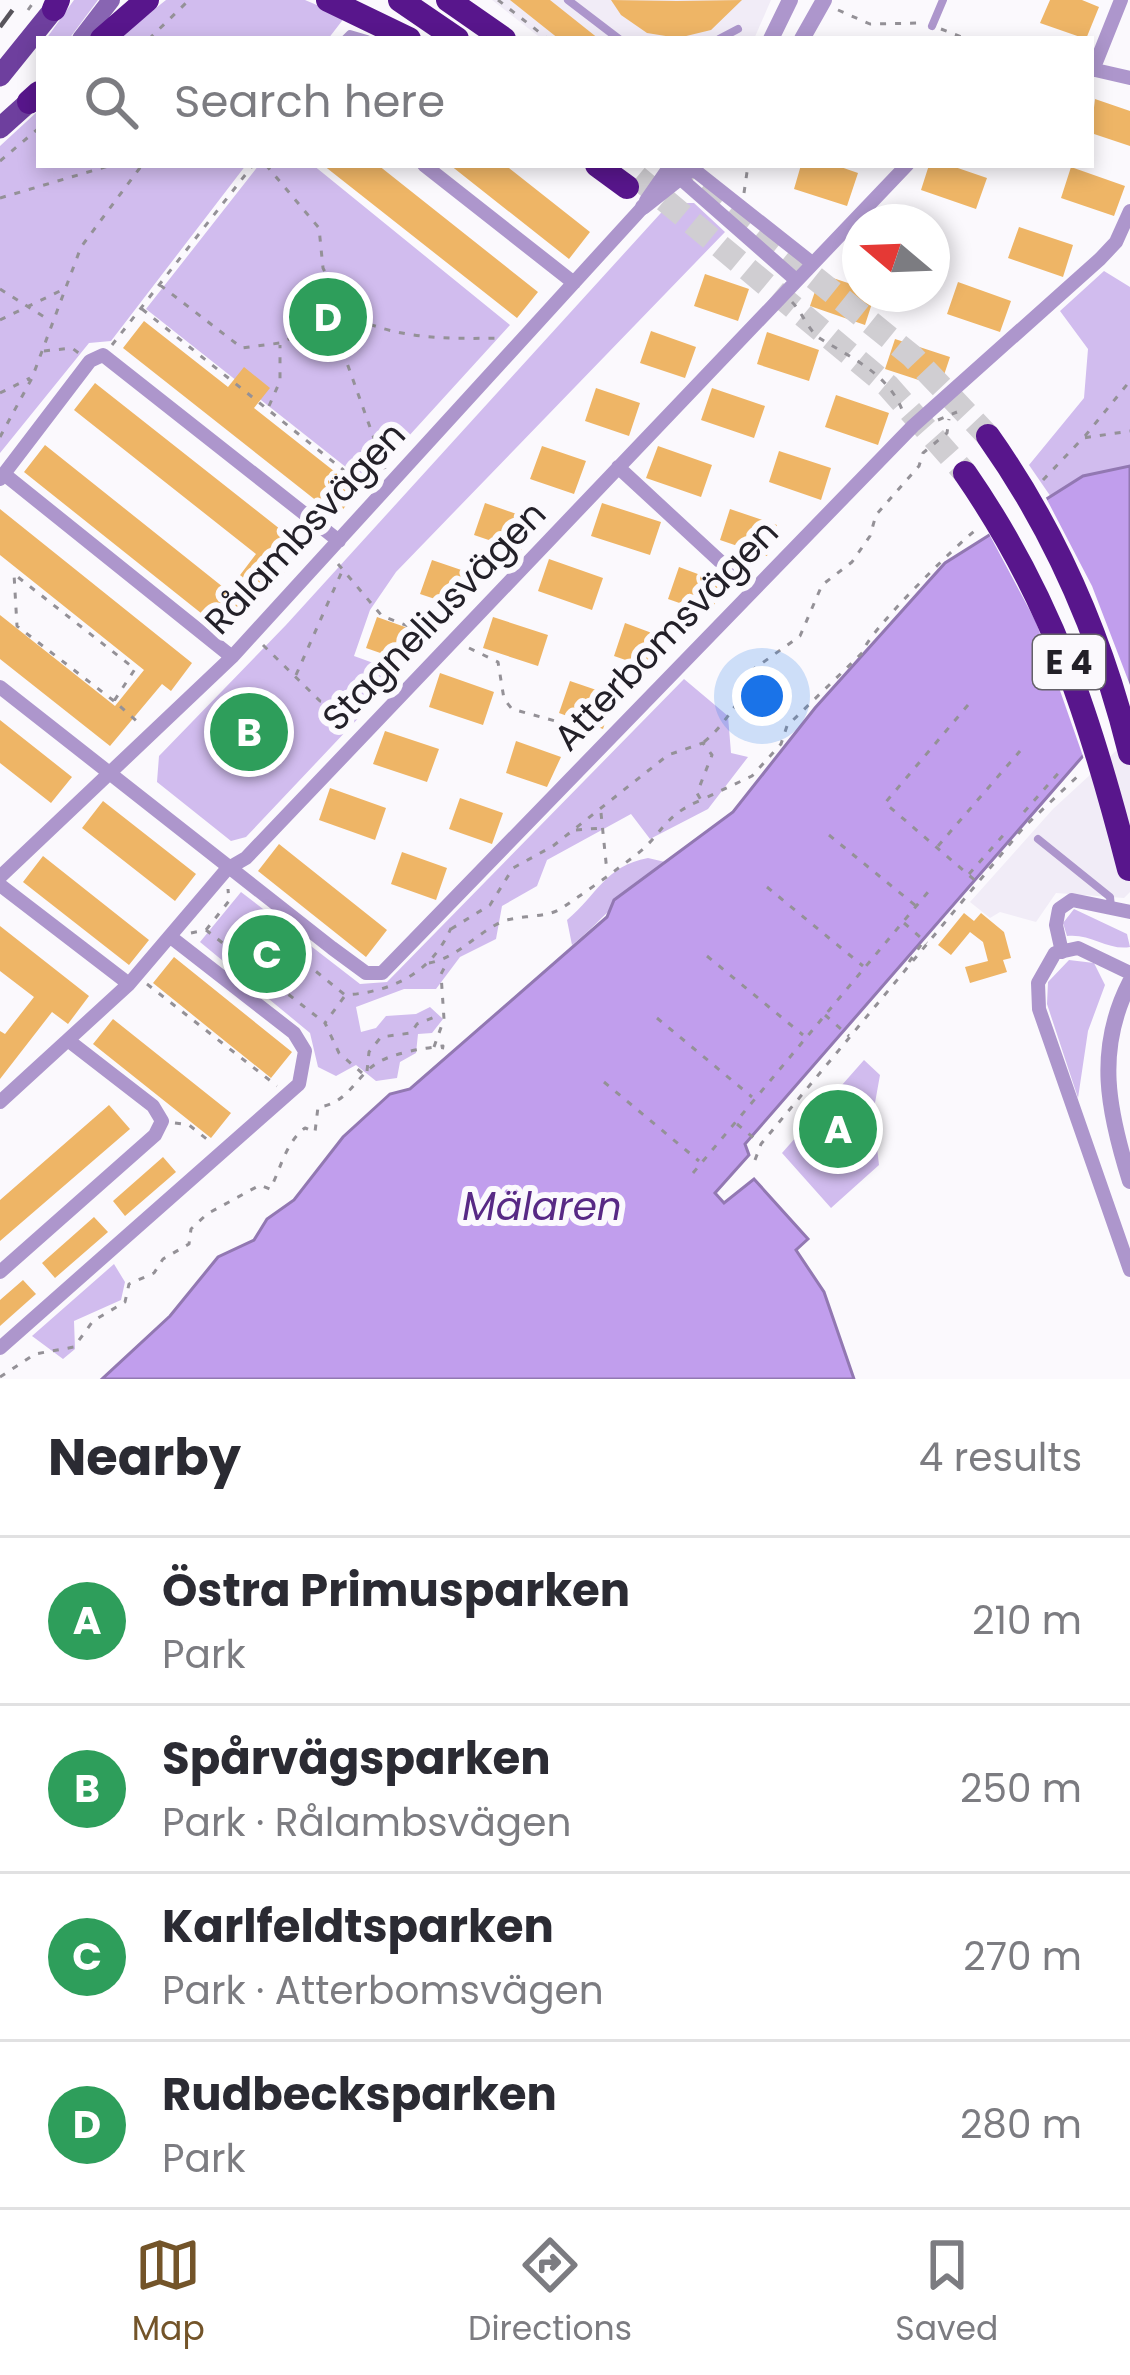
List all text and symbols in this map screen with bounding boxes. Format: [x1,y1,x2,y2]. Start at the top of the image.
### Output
search box [36,36,1094,168]
icon: search [78,69,144,135]
text: Search here [174,70,445,133]
north arrow [842,204,950,312]
pin: D [289,272,367,362]
street label: Rålambsvägen [193,410,417,646]
street label: Stagneliusvägen [311,490,557,742]
street label: Atterbomsvägen [542,508,790,762]
road number: E 4 [1033,635,1105,689]
your location [732,666,792,726]
pin: B [210,687,288,777]
pin: C [228,909,306,999]
pin: A [799,1084,877,1174]
water label: Mälaren [462,1179,622,1234]
text: Nearby [48,1421,241,1493]
text: 4 results [919,1430,1082,1485]
text: Östra Primusparken [162,1559,630,1622]
text: A [73,1593,101,1648]
text: 210 m [972,1593,1082,1648]
text: Park [162,1627,246,1682]
text: Spårvägsparken [162,1727,551,1790]
text: B [74,1761,100,1816]
text: 250 m [960,1761,1082,1816]
text: Park · Rålambsvägen [162,1795,571,1850]
text: Karlfeldtsparken [162,1895,554,1958]
text: C [72,1929,102,1984]
text: 270 m [963,1929,1082,1984]
text: Park · Atterbomsvägen [162,1963,604,2018]
text: Rudbecksparken [162,2063,557,2126]
text: D [73,2097,101,2152]
text: 280 m [960,2097,1082,2152]
text: Park [162,2131,246,2186]
tab: Map [132,2232,205,2354]
tab: Directions [468,2232,632,2354]
tab: Saved [895,2232,998,2354]

